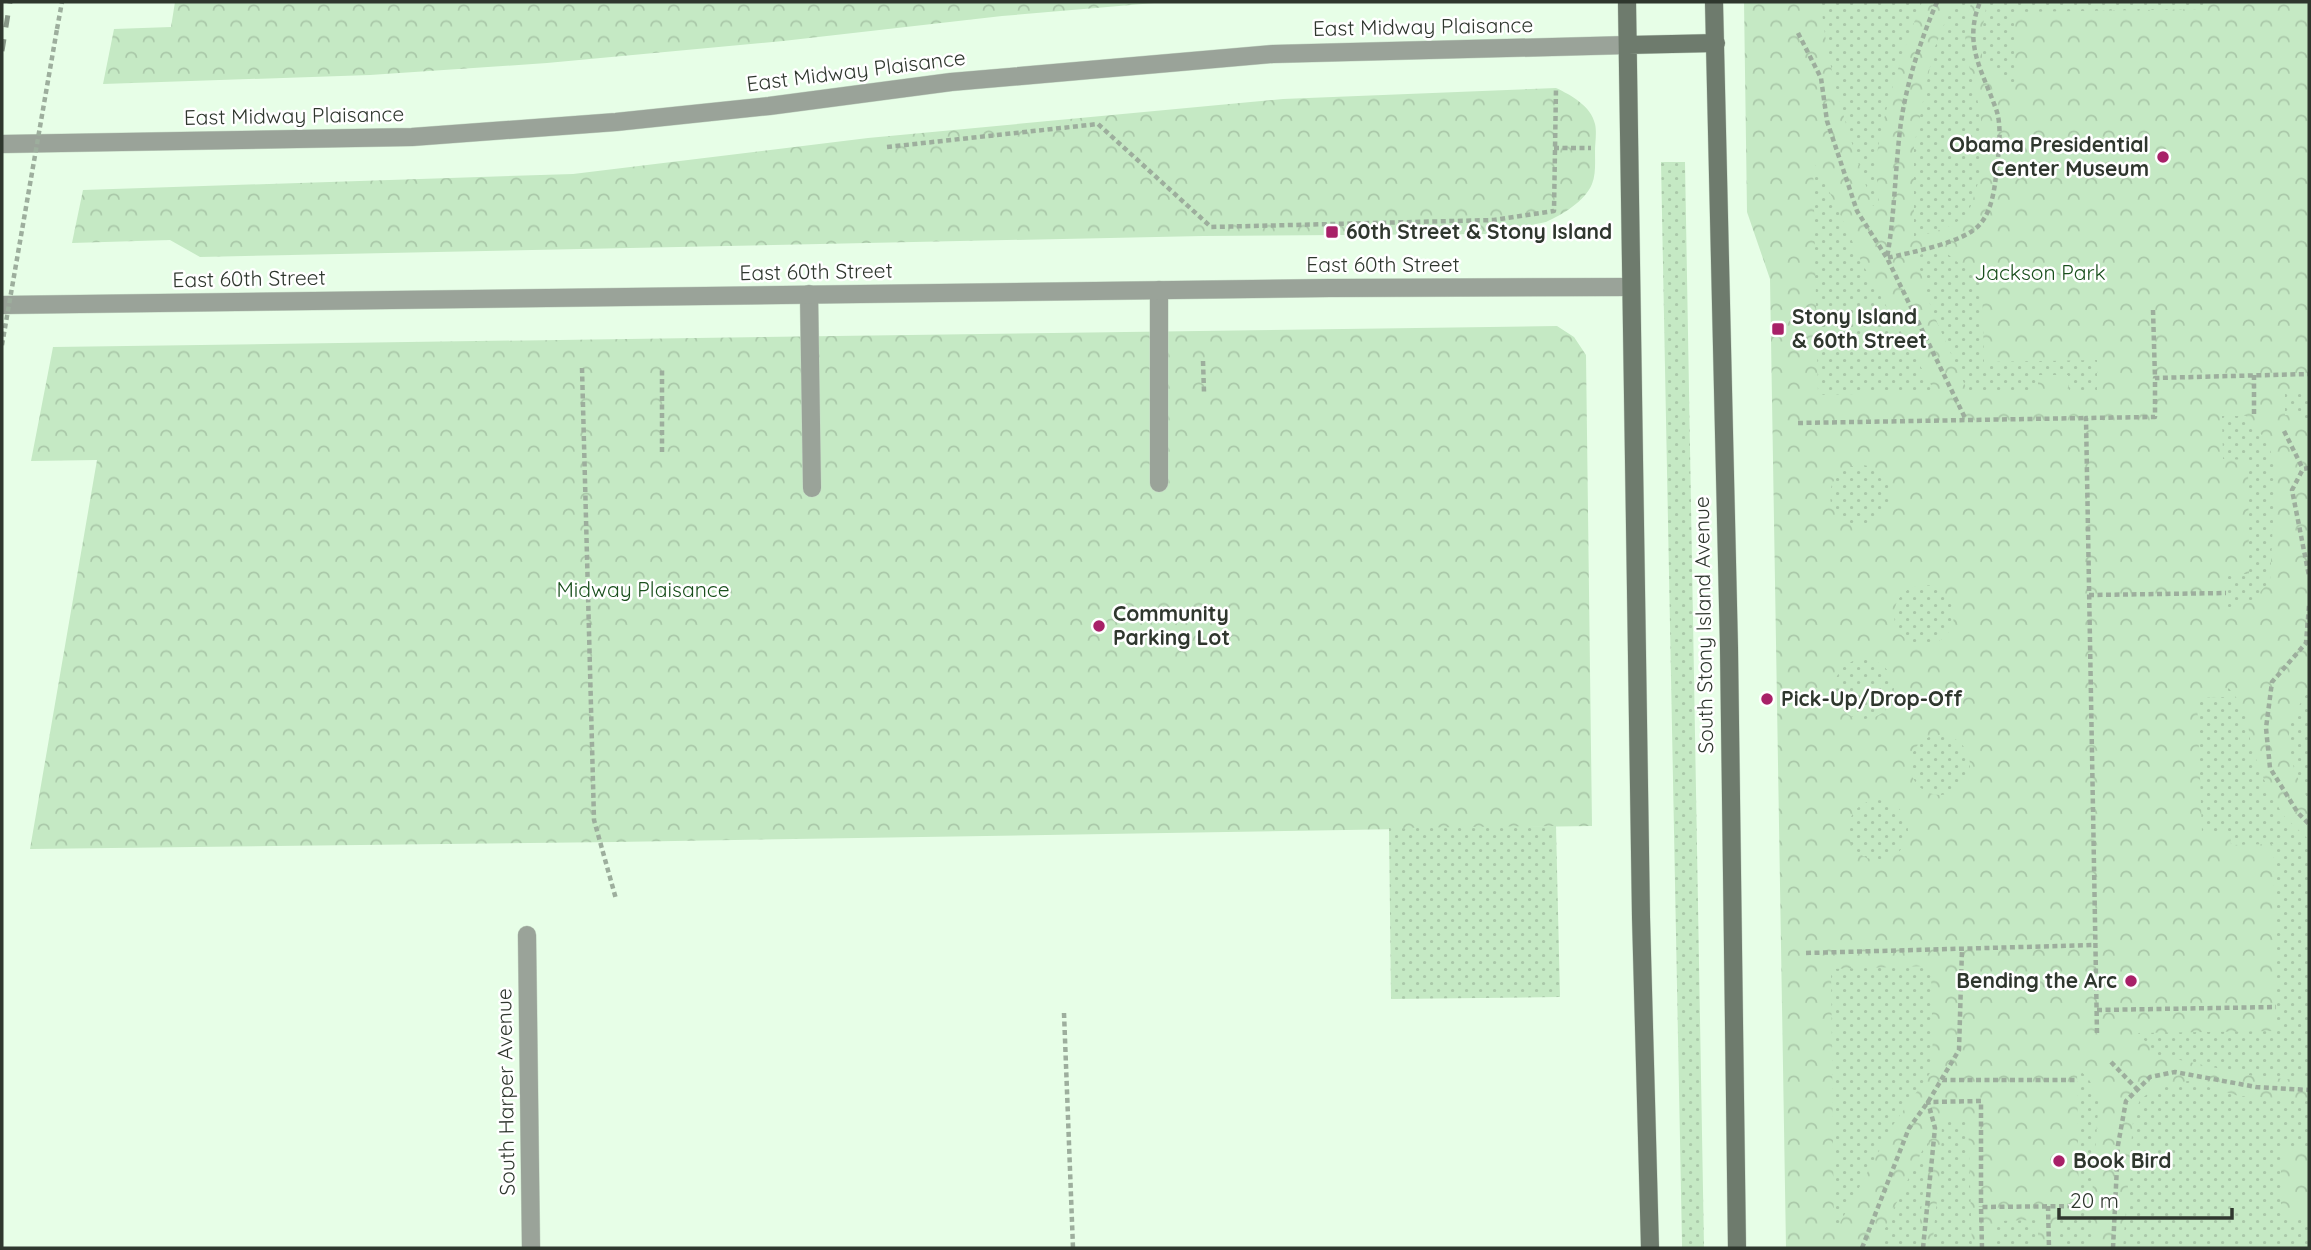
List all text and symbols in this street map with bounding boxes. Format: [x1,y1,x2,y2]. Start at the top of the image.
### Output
street label: East Midway Plaisance [1313,11,1533,41]
street label: East Midway Plaisance [745,44,967,96]
street label: East Midway Plaisance [184,100,404,130]
place label: Obama Presidential Center Museum [1949,131,2149,181]
marker: Obama Presidential Center Museum [2155,149,2171,165]
place label: 60th Street & Stony Island [1346,218,1612,244]
marker: 60th Street & Stony Island [1324,224,1340,240]
street label: East 60th Street [1306,251,1460,277]
street label: East 60th Street [739,257,893,285]
park label: Jackson Park [1974,259,2106,285]
street label: East 60th Street [172,264,326,292]
place label: Stony Island & 60th Street [1792,303,1927,353]
marker: Stony Island & 60th Street [1770,321,1786,337]
street label: South Stony Island Avenue [1688,496,1718,754]
park label: Midway Plaisance [556,576,730,602]
place label: Community Parking Lot [1113,600,1230,650]
marker: Community Parking Lot [1091,618,1107,634]
place label: Pick-Up/Drop-Off [1781,685,1963,711]
marker: Pick-Up/Drop-Off [1759,691,1775,707]
place label: Bending the Arc [1956,967,2117,993]
marker: Bending the Arc [2123,973,2139,989]
street label: South Harper Avenue [490,988,520,1196]
place label: Book Bird [2073,1147,2171,1173]
marker: Book Bird [2051,1153,2067,1169]
scale bar [2059,1176,2232,1220]
text: 20 m [2070,1187,2119,1213]

